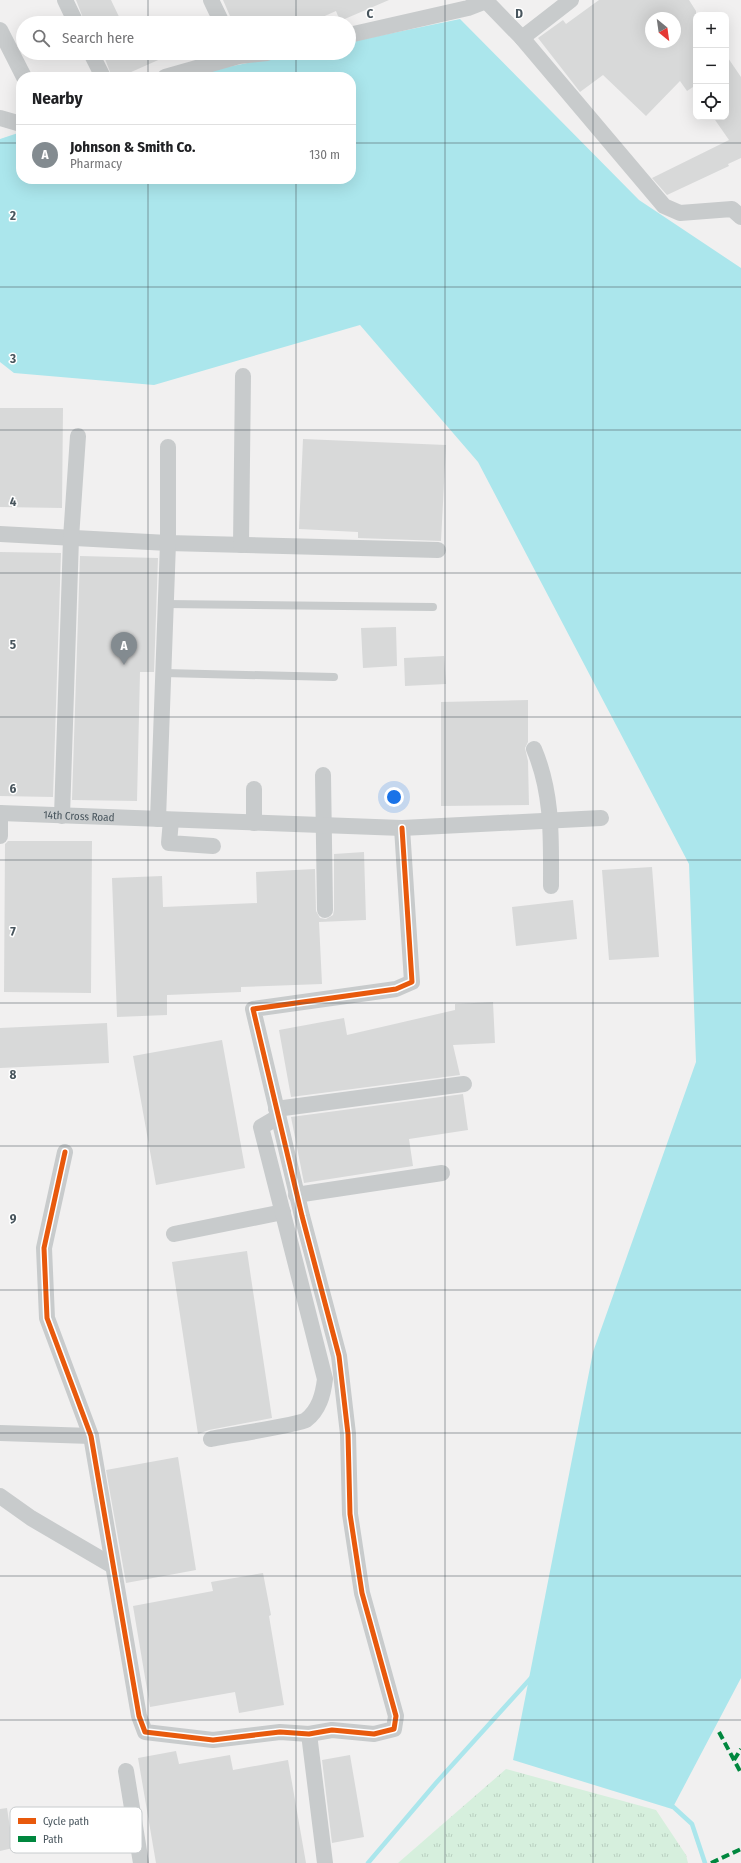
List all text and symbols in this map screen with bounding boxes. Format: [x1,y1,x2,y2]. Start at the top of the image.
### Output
text: C [367,6,374,21]
text: D [515,6,523,21]
north arrow [645,12,681,48]
map controls [693,12,729,120]
button: + [693,12,729,48]
search box [16,16,356,60]
icon: search [30,27,52,49]
text: Search here [62,29,134,47]
button: − [693,48,729,84]
button: locate [693,84,729,120]
text: Nearby [32,88,83,109]
text: Johnson & Smith Co. [70,138,195,156]
text: A [41,147,49,162]
text: 130 m [309,147,340,162]
text: Pharmacy [70,156,122,171]
text: 2 [9,208,16,223]
text: 3 [9,351,16,366]
text: 4 [10,494,17,509]
pin: A [111,632,137,665]
text: 5 [10,637,16,652]
text: 6 [10,781,17,796]
your location [384,787,404,807]
street label: 14th Cross Road [43,808,115,824]
text: 7 [10,924,16,939]
text: 8 [10,1067,17,1082]
text: 9 [10,1211,17,1226]
legend [10,1807,142,1853]
text: Cycle path [43,1815,89,1828]
text: Path [43,1833,63,1846]

